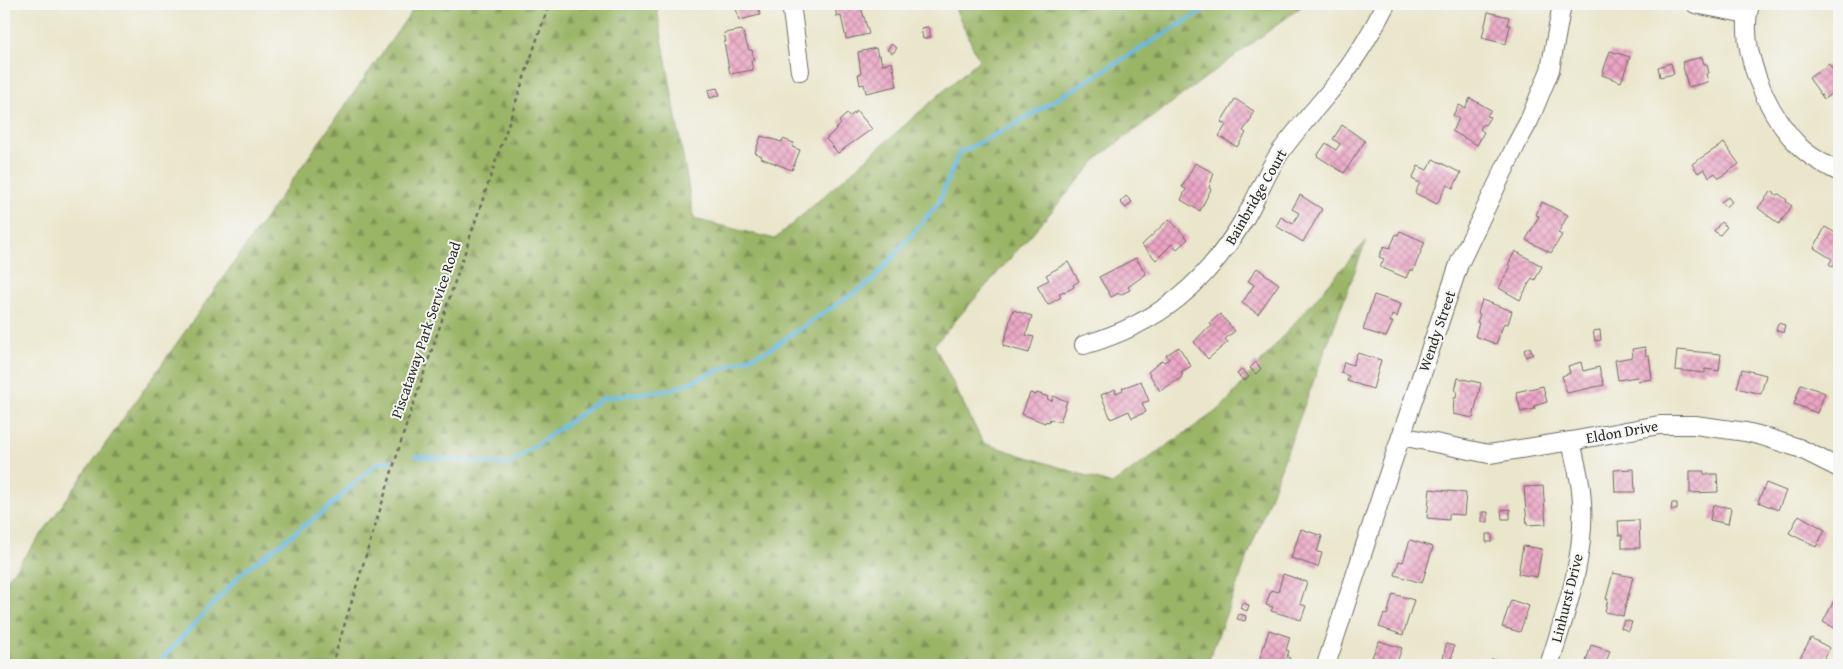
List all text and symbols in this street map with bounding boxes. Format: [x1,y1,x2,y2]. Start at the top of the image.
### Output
street label: Bainbridge Court [1220,144,1292,249]
street label: Piscataway Park Service Road [385,239,466,421]
street label: Wendy Street [1413,287,1460,374]
street label: Eldon Drive [1584,415,1660,448]
street label: Linhurst Drive [1545,551,1588,645]

